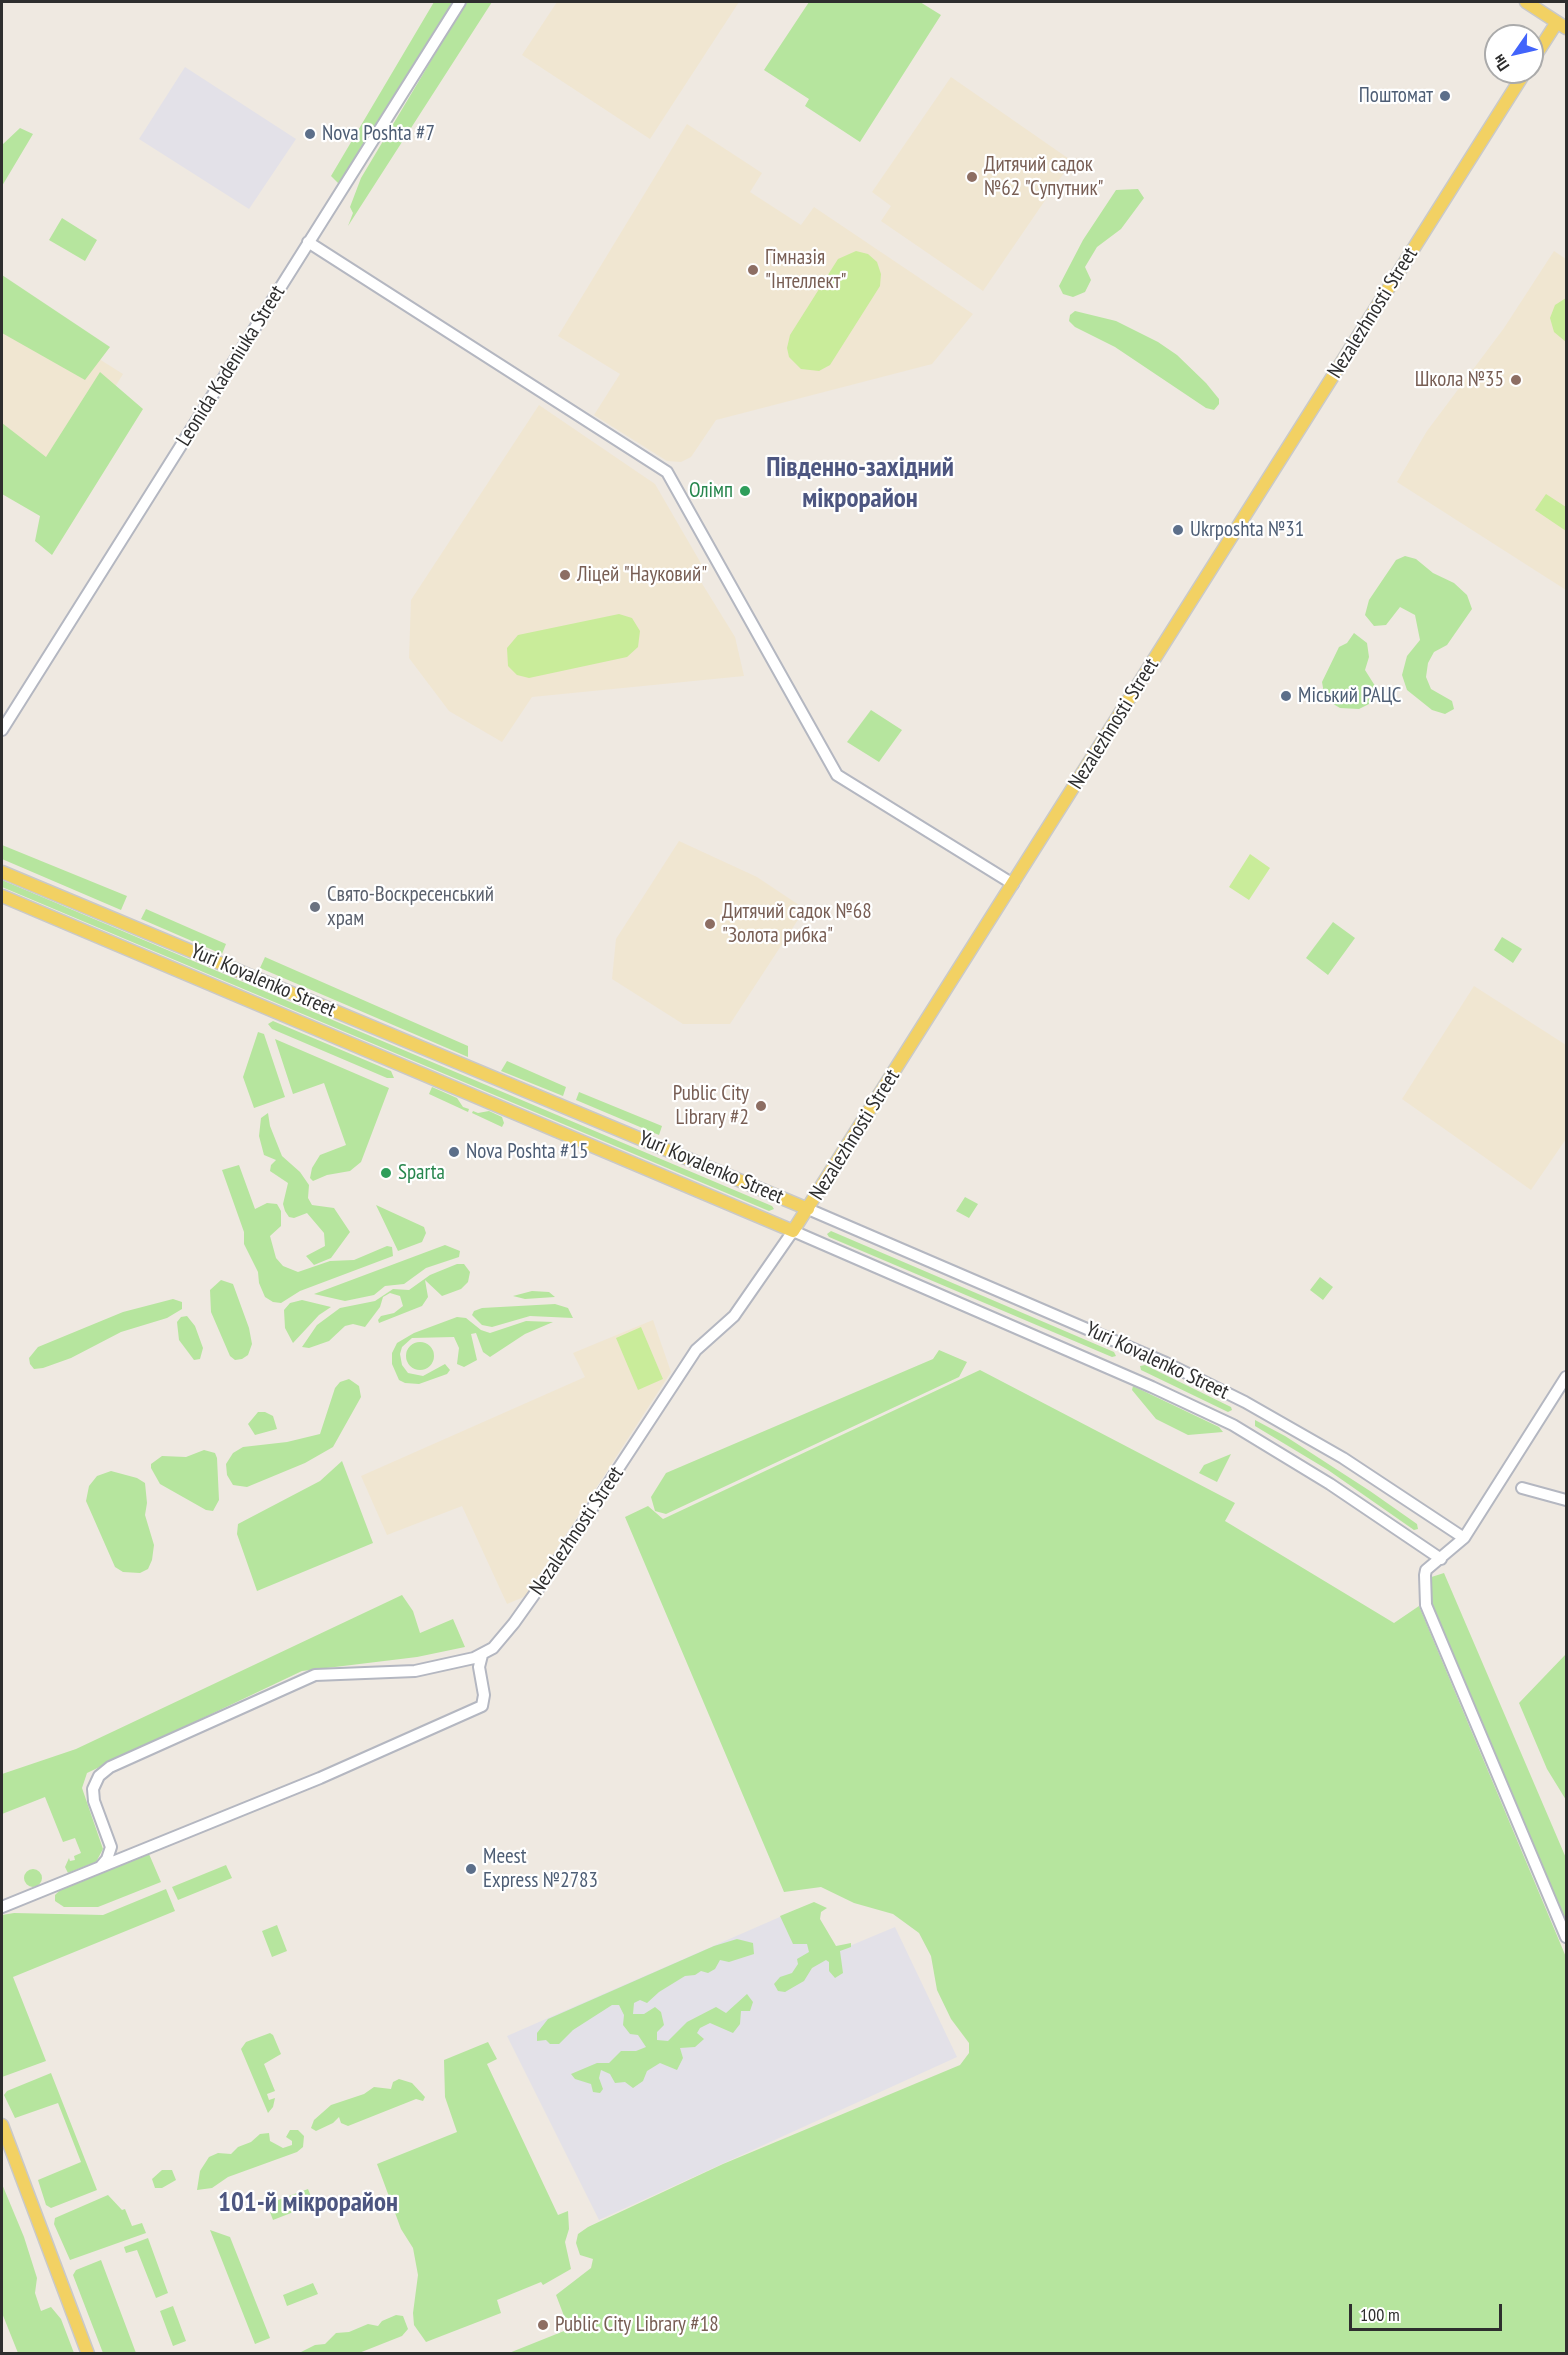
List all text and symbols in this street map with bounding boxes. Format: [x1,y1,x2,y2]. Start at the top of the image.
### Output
north arrow [1484,24,1544,84]
text: Пн [1488,51,1513,75]
place label: Поштомат [1359,83,1433,109]
marker: Поштомат [1438,89,1452,103]
place label: Nova Poshta #7 [322,121,435,147]
marker: Nova Poshta #7 [303,127,317,141]
place label: Дитячий садок №62 "Супутник" [984,152,1104,202]
marker: Дитячий садок №62 "Супутник" [965,170,979,184]
street label: Nezalezhnosti Street [1323,243,1423,383]
place label: Гімназія "Інтеллект" [765,245,846,295]
marker: Гімназія "Інтеллект" [746,263,760,277]
street label: Leonida Kadeniuka Street [171,281,291,451]
place label: Школа №35 [1415,367,1504,393]
marker: Школа №35 [1509,373,1523,387]
district label: Південно-західний мікрорайон [766,452,954,515]
place label: Олімп [689,478,733,504]
marker: Олімп [738,484,752,498]
place label: Ukrposhta №31 [1190,517,1304,543]
marker: Ukrposhta №31 [1171,523,1185,537]
place label: Ліцей "Науковий" [577,562,707,588]
marker: Ліцей "Науковий" [558,568,572,582]
street label: Nezalezhnosti Street [1064,654,1164,794]
place label: Міський РАЦС [1298,683,1401,709]
marker: Міський РАЦС [1279,689,1293,703]
place label: Свято-Воскресенський храм [327,882,494,932]
place label: Дитячий садок №68 "Золота рибка" [722,899,872,949]
marker: Свято-Воскресенський храм [308,900,322,914]
marker: Дитячий садок №68 "Золота рибка" [703,917,717,931]
street label: Yuri Kovalenko Street [187,939,339,1023]
street label: Nezalezhnosti Street [805,1065,905,1205]
place label: Public City Library #2 [673,1081,749,1131]
marker: Public City Library #2 [754,1099,768,1113]
street label: Yuri Kovalenko Street [635,1126,787,1210]
place label: Nova Poshta #15 [466,1139,588,1165]
marker: Nova Poshta #15 [447,1145,461,1159]
place label: Sparta [398,1160,445,1186]
marker: Sparta [379,1166,393,1180]
street label: Yuri Kovalenko Street [1081,1317,1233,1405]
street label: Nezalezhnosti Street [525,1462,629,1600]
place label: Meest Express №2783 [483,1844,598,1894]
marker: Meest Express №2783 [464,1862,478,1876]
district label: 101-й мікрорайон [218,2187,398,2219]
scale bar [1352,2292,1505,2330]
text: 100 m [1360,2303,1400,2326]
place label: Public City Library #18 [555,2312,719,2338]
marker: Public City Library #18 [536,2318,550,2332]

